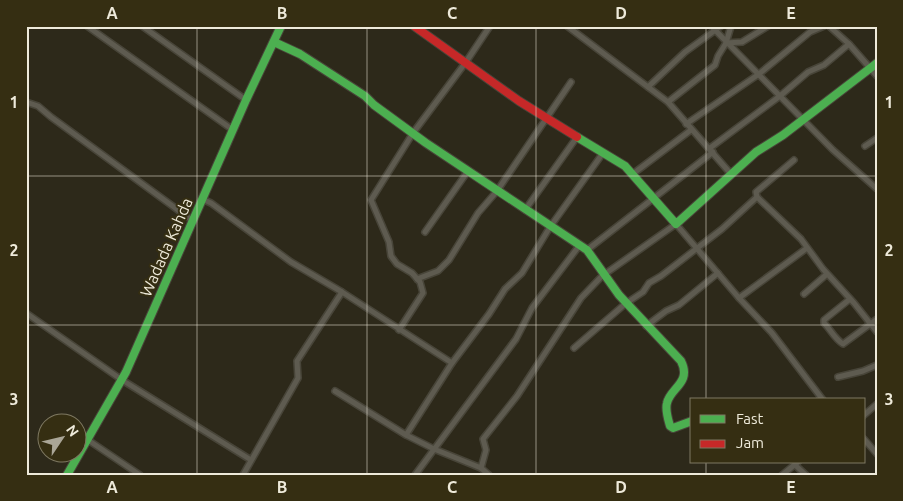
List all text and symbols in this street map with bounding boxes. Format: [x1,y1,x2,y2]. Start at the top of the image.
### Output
text: A [106,4,118,22]
text: B [277,4,287,22]
text: C [447,4,457,22]
text: D [615,4,627,22]
text: E [786,4,796,22]
text: 1 [9,93,19,111]
text: 1 [884,93,894,111]
street label: Wadada Kahda [136,195,196,299]
text: 2 [9,241,19,259]
text: 2 [884,241,894,259]
text: 3 [9,390,19,408]
text: 3 [884,390,894,408]
legend [690,398,866,464]
text: Fast [736,410,764,427]
north arrow [38,414,88,464]
text: N [63,422,82,439]
text: Jam [736,434,764,451]
text: A [106,478,118,496]
text: B [277,478,287,496]
text: C [447,478,457,496]
text: D [615,478,627,496]
text: E [786,478,796,496]

